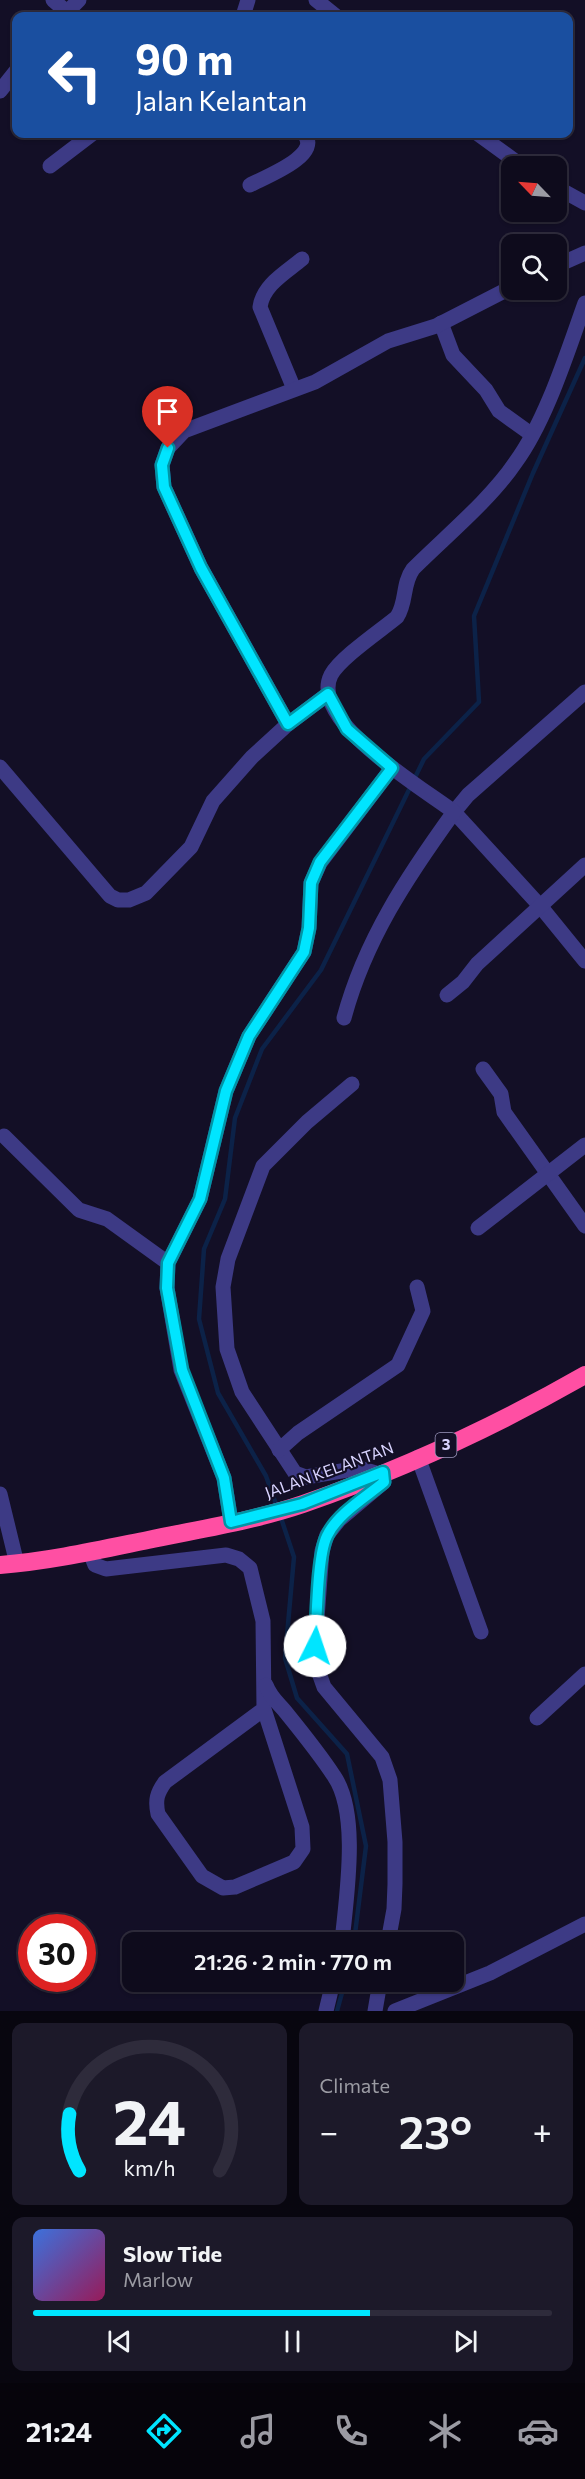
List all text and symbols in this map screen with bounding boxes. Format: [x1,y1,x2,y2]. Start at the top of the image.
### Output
text: 90 m [135,32,234,84]
icon: left [36,36,114,114]
text: Jalan Kelantan [135,84,307,117]
north arrow [501,156,567,222]
map controls [501,156,567,300]
button: search [501,234,567,300]
pin [142,386,193,448]
icon: arrive [151,395,184,428]
road number: 3 [436,1433,456,1457]
street label: JALAN KELANTAN [262,1437,396,1502]
position arrow [283,1614,347,1678]
speed limit sign: 30 [18,1914,96,1992]
text: 21:26 · 2 min · 770 m [194,1948,392,1975]
text: Climate [320,2073,390,2097]
text: 24 [113,2082,186,2158]
text: 23° [399,2103,472,2158]
text: − [320,2110,338,2151]
text: + [533,2110,552,2151]
text: km/h [123,2154,175,2180]
text: Slow Tide [123,2240,222,2267]
text: Marlow [123,2267,193,2291]
icon: previous [103,2325,136,2358]
icon: pause [276,2325,309,2358]
icon: next [449,2325,482,2358]
icon: directions [143,2410,185,2452]
icon: music [237,2410,279,2452]
icon: phone [330,2410,372,2452]
icon: climate [424,2410,466,2452]
icon: car [517,2410,559,2452]
text: 21:24 [26,2415,92,2448]

